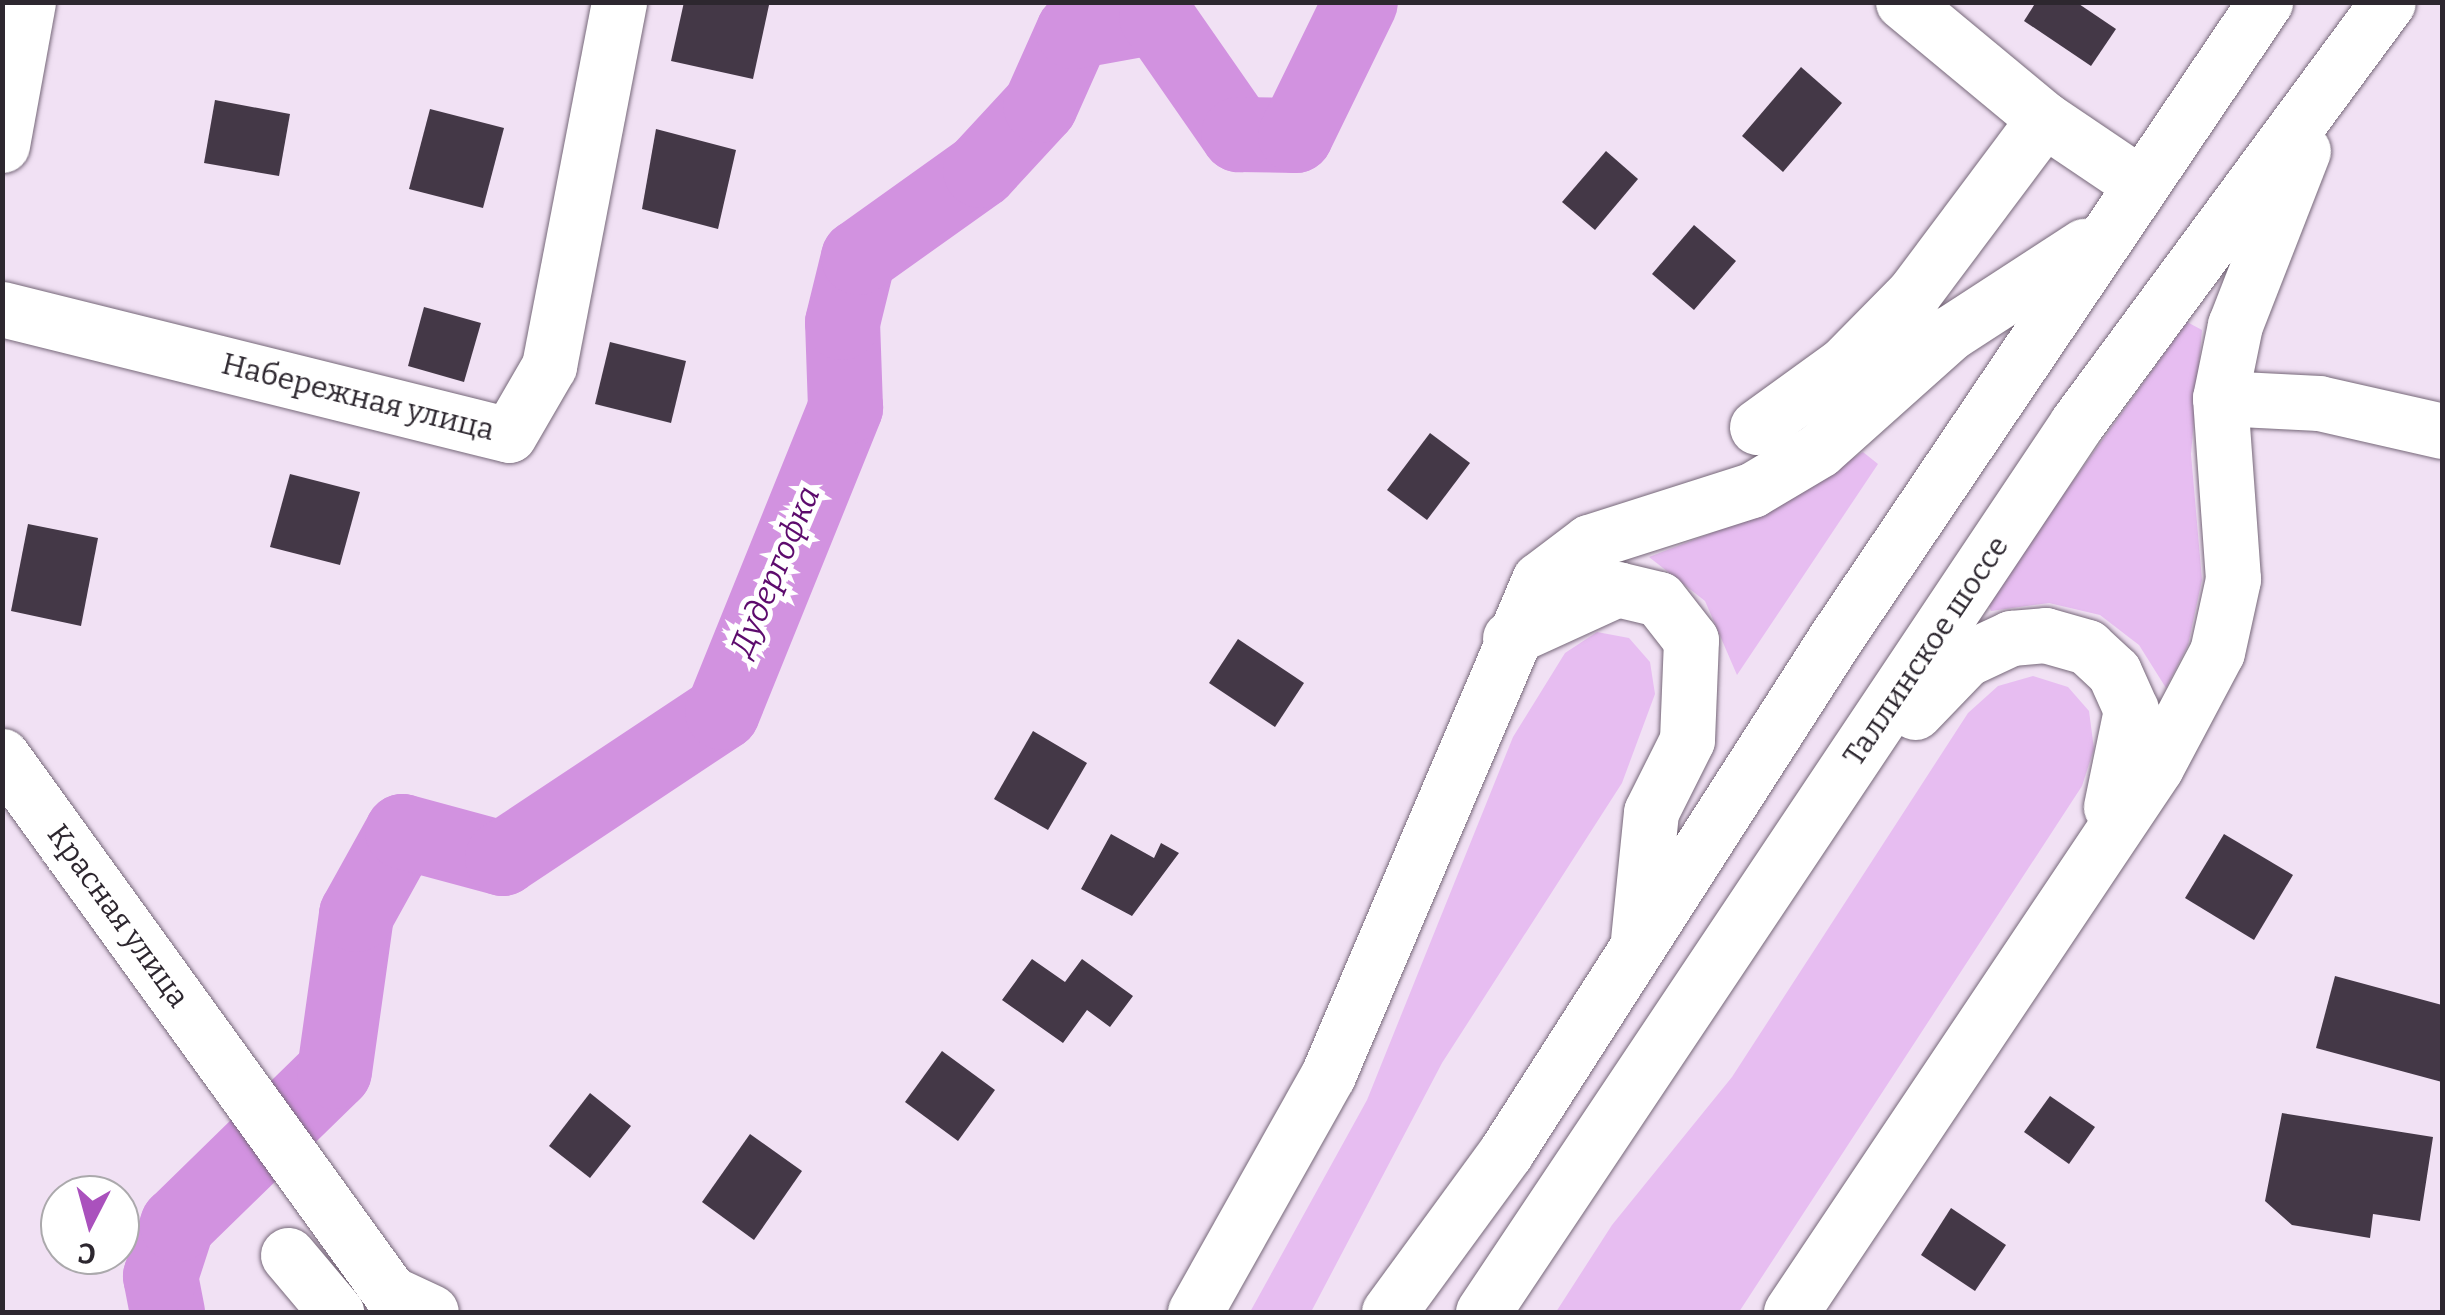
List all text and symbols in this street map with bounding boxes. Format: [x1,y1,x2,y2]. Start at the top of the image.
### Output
street label: Набережная улица [218,346,498,448]
water label: Дудергофка [722,480,828,662]
street label: Таллинское шоссе [1836,529,2016,773]
street label: Красная улица [40,817,196,1015]
north arrow [40,1175,140,1275]
text: С [77,1236,98,1271]

